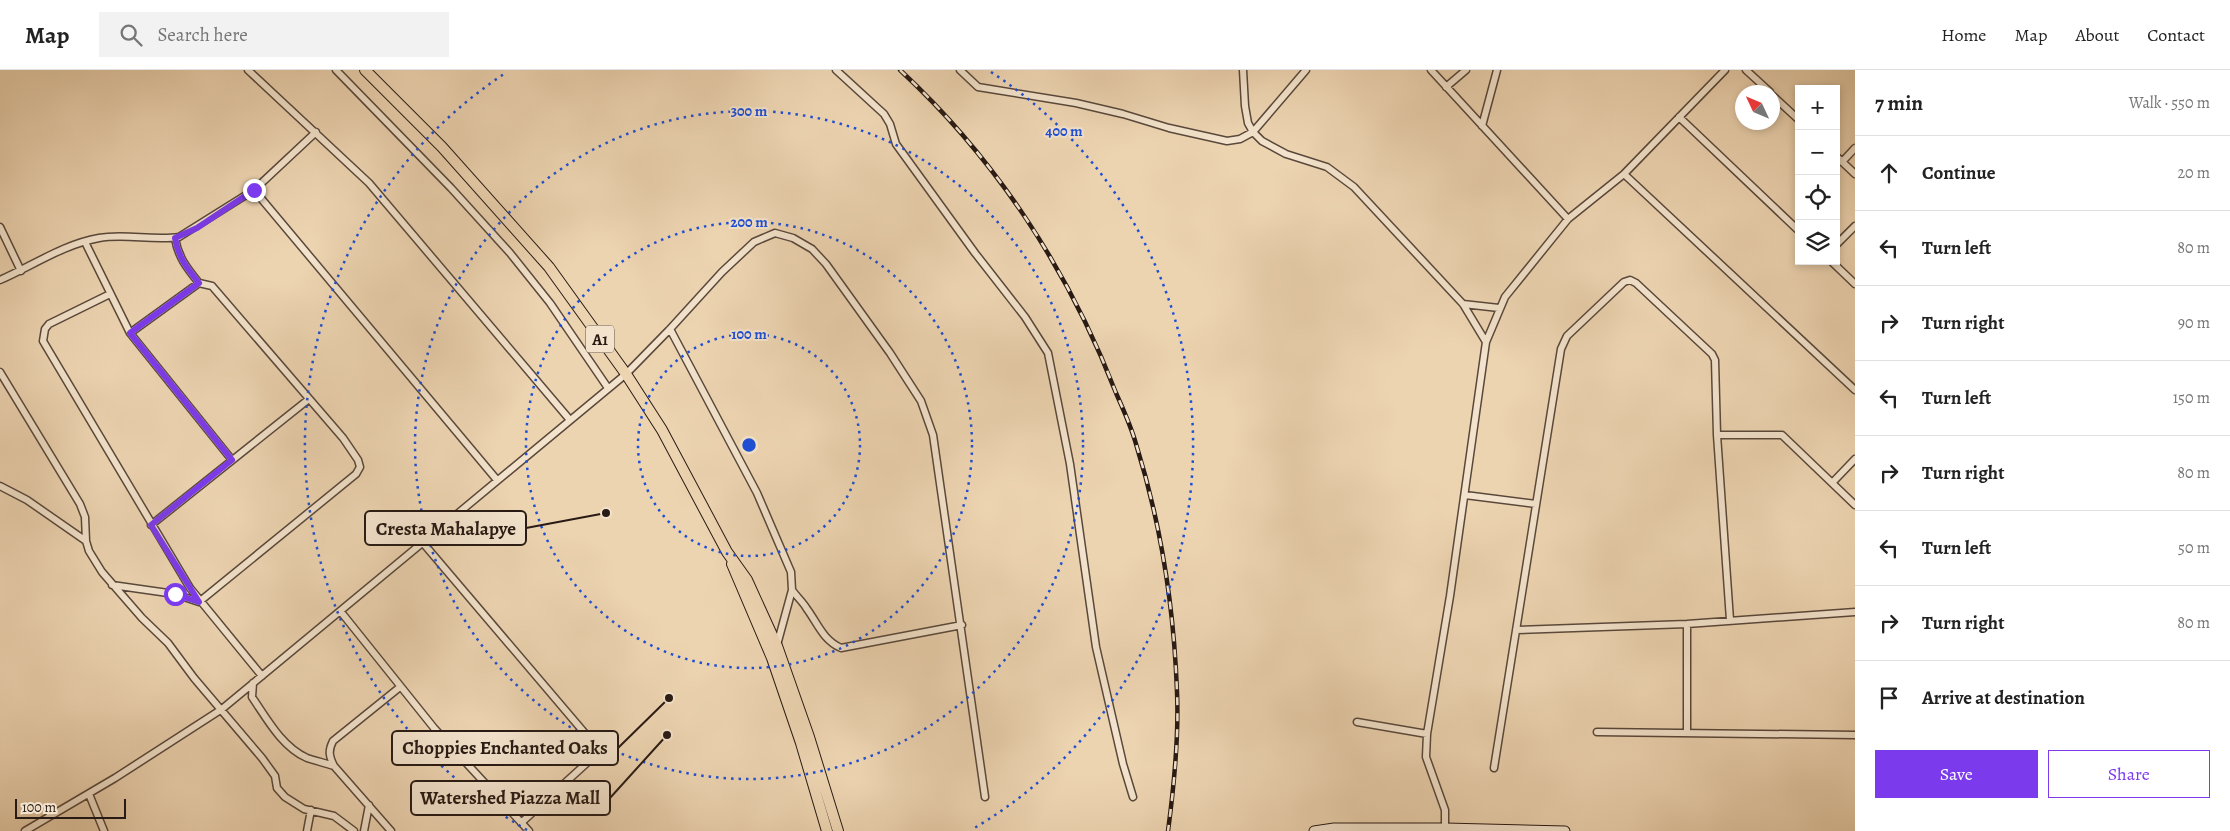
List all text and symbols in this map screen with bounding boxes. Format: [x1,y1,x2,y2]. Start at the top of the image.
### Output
search box [99,12,449,57]
text: Map [25,19,69,51]
icon: search [117,21,145,49]
text: Search here [157,22,248,48]
text: Home [1941,23,1986,47]
text: Map [2014,23,2047,47]
text: About [2075,23,2119,47]
text: Contact [2147,23,2205,47]
north arrow [1735,85,1780,130]
map controls [1795,85,1840,265]
button: + [1795,85,1840,130]
text: 7 min [1875,89,1923,117]
text: Walk · 550 m [2129,92,2210,114]
text: 300 m [731,101,768,121]
text: 400 m [1045,121,1083,141]
button: − [1795,130,1840,175]
icon: ahead [1875,159,1903,187]
text: Continue [1922,160,1996,186]
text: 20 m [2177,162,2210,184]
button: locate [1795,175,1840,220]
route end [243,179,266,202]
text: 200 m [730,212,768,232]
button: layers [1795,220,1840,265]
icon: left [1875,234,1903,262]
text: Turn left [1922,235,1991,261]
text: 80 m [2177,237,2210,259]
icon: right [1875,309,1903,337]
text: Turn right [1922,310,2004,336]
text: 90 m [2178,312,2210,334]
text: 100 m [731,324,767,344]
road number: A1 [586,325,614,352]
icon: left [1875,384,1903,412]
text: Turn left [1922,385,1991,411]
text: 150 m [2173,387,2210,409]
centre of rings [740,436,758,454]
icon: right [1875,459,1903,487]
text: Turn right [1922,460,2004,486]
text: 80 m [2177,462,2210,484]
callout: Cresta Mahalapye [365,511,526,545]
text: Cresta Mahalapye [376,516,516,542]
icon: left [1875,534,1903,562]
text: Turn left [1922,535,1991,561]
text: 50 m [2178,537,2210,559]
route start [164,583,187,606]
icon: right [1875,609,1903,637]
text: Turn right [1922,610,2004,636]
text: 80 m [2177,612,2210,634]
icon: arrive [1875,684,1903,712]
text: Arrive at destination [1922,685,2085,711]
callout: Choppies Enchanted Oaks [392,731,618,765]
text: Choppies Enchanted Oaks [402,735,608,761]
button: Save [1875,750,2038,798]
button: Share [2048,750,2210,798]
callout: Watershed Piazza Mall [411,781,610,815]
text: Watershed Piazza Mall [419,785,600,811]
scale bar [15,796,126,819]
text: 100 m [22,798,56,817]

